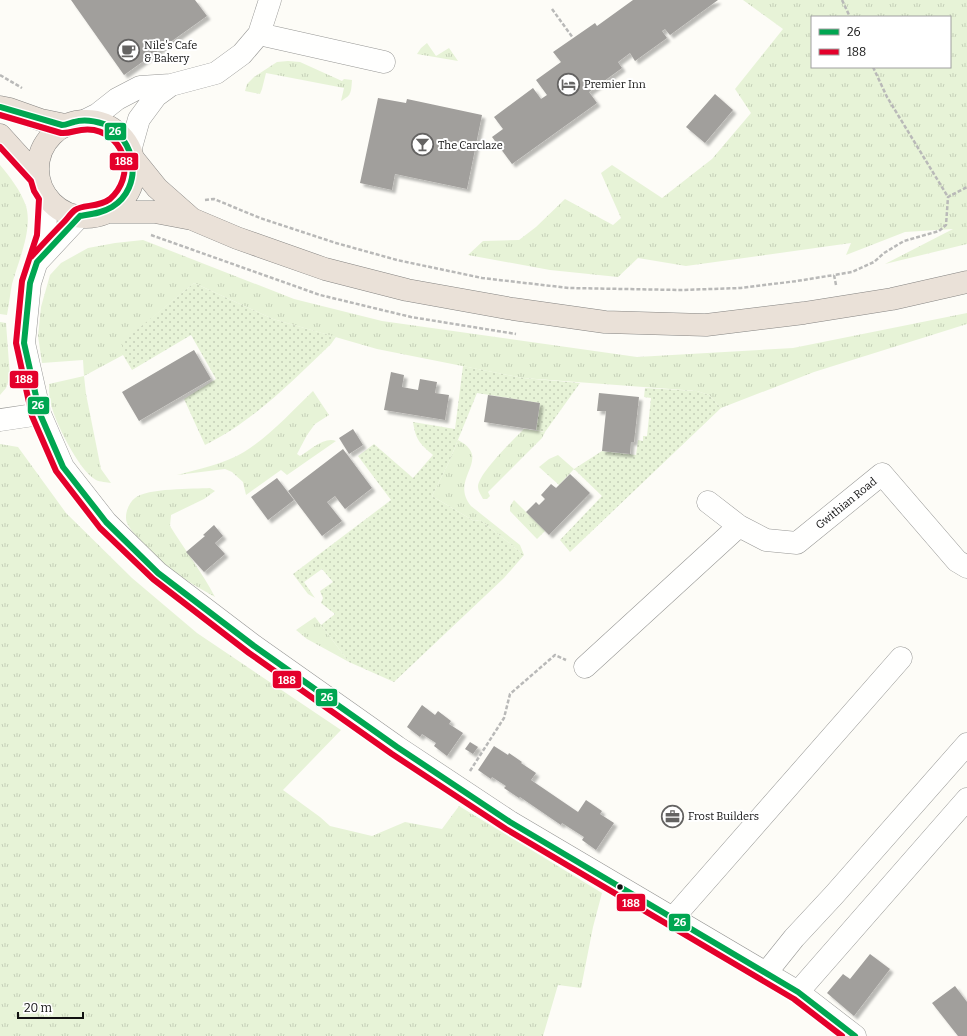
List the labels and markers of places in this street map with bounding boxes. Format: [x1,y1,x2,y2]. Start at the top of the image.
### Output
cafe icon: Nile's Cafe & Bakery [116,38,142,64]
place label: Nile's Cafe & Bakery [144,39,197,65]
hotel icon: Premier Inn [556,71,582,97]
place label: Premier Inn [584,78,646,91]
bar icon: The Carclaze [409,132,435,158]
place label: The Carclaze [438,139,503,152]
office icon: Frost Builders [659,803,685,829]
place label: Frost Builders [688,810,759,823]
unlabelled marker [615,882,625,892]

